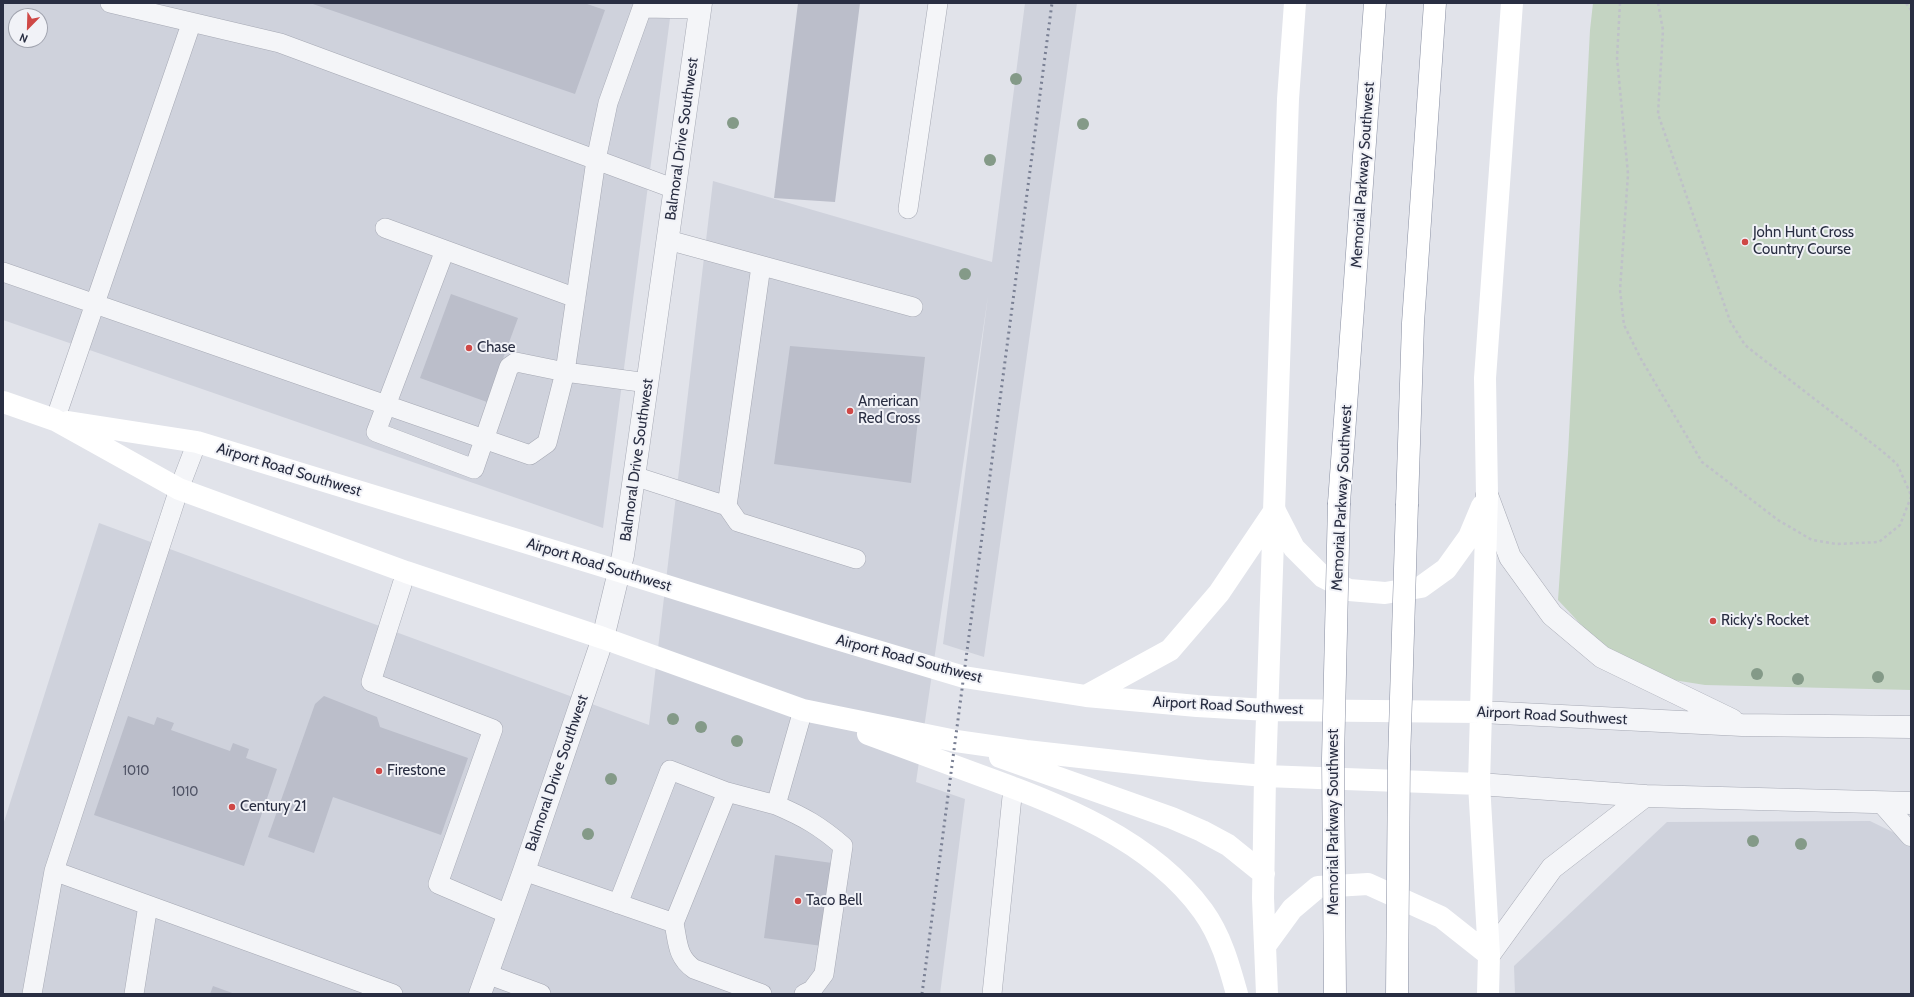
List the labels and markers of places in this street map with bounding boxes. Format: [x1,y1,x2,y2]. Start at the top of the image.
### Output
place label: John Hunt Cross Country Course [1753,224,1854,259]
marker: John Hunt Cross Country Course [1740,237,1750,247]
place label: Chase [477,339,515,357]
marker: Chase [464,343,474,353]
place label: American Red Cross [858,393,920,428]
marker: American Red Cross [845,406,855,416]
place label: Ricky's Rocket [1721,612,1809,630]
marker: Ricky's Rocket [1708,616,1718,626]
place label: Firestone [387,762,446,780]
marker: Firestone [374,766,384,776]
place label: Century 21 [240,798,306,816]
marker: Century 21 [227,802,237,812]
place label: Taco Bell [806,892,862,910]
marker: Taco Bell [793,896,803,906]

